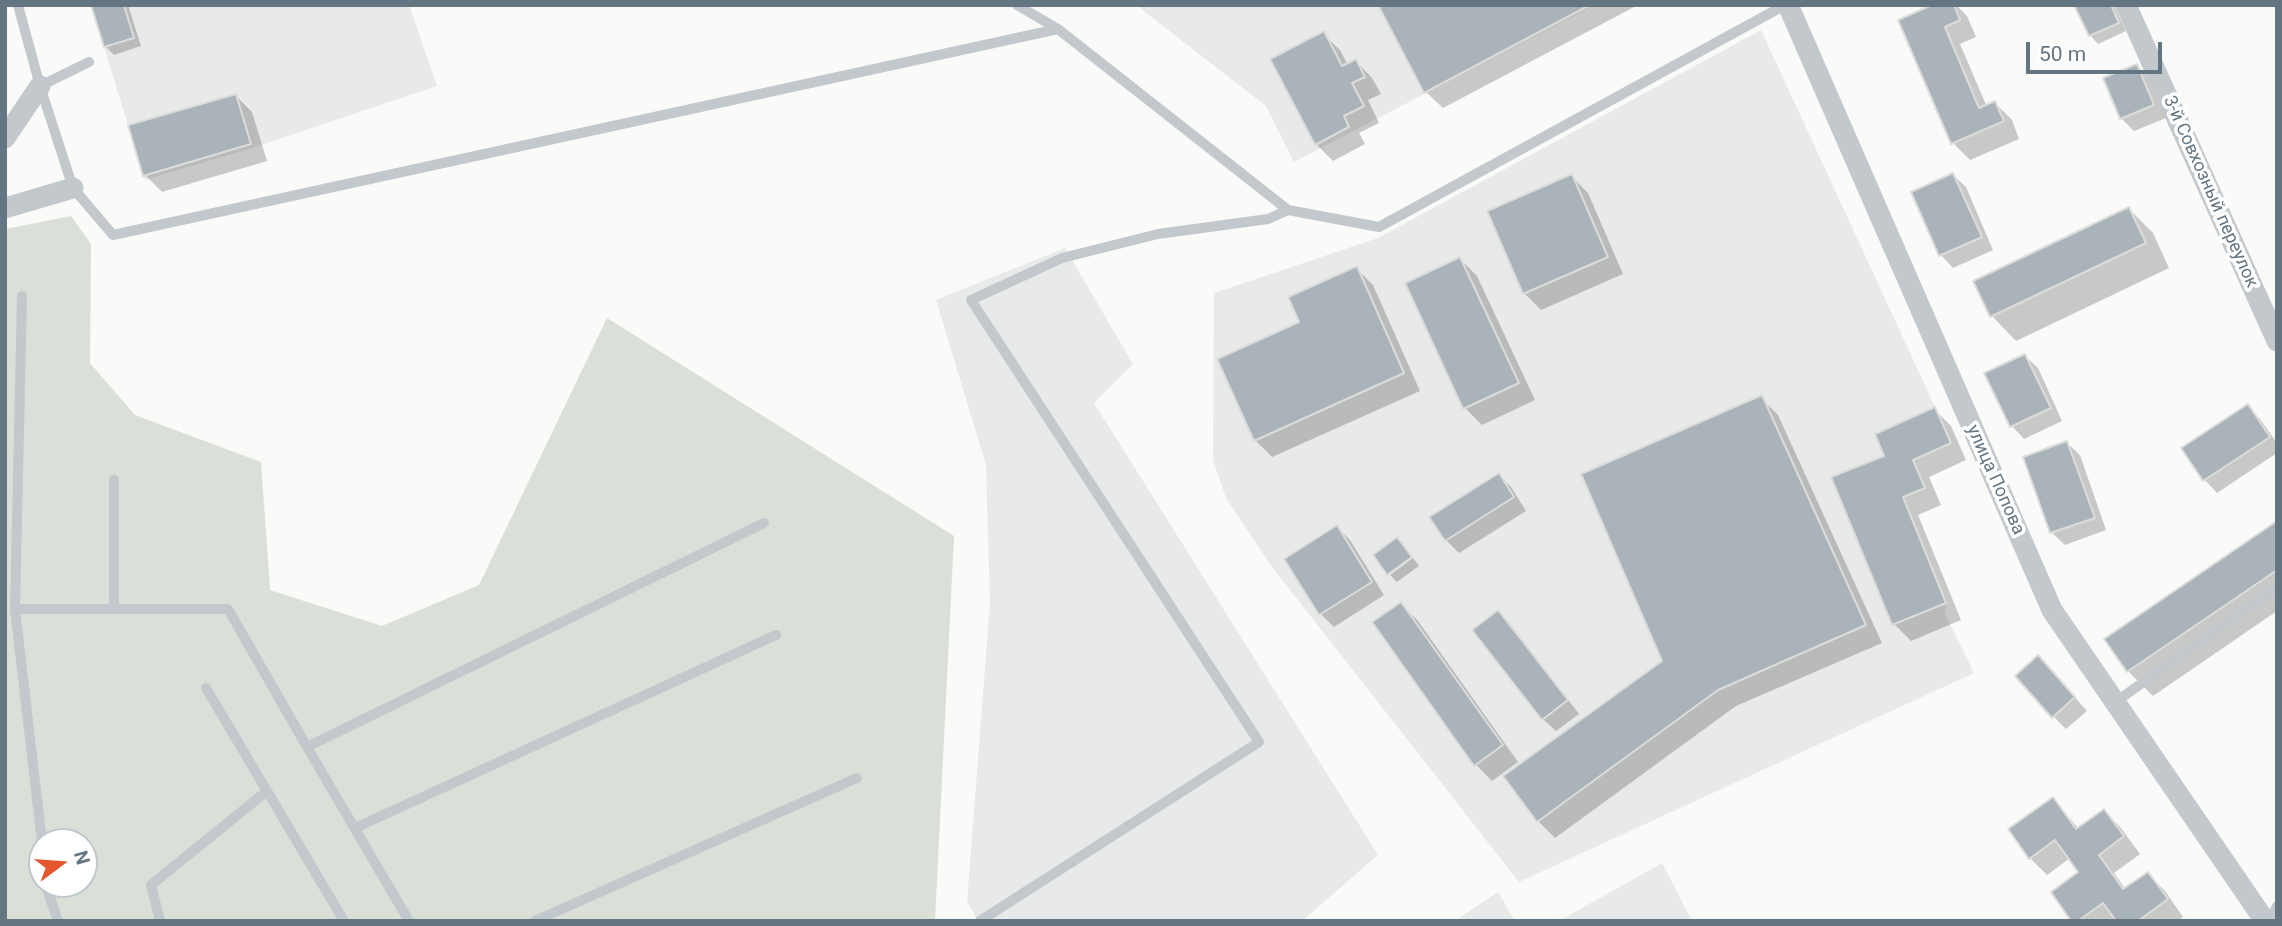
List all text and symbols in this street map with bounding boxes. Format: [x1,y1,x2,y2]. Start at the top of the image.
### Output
scale bar [2030,28,2166,72]
text: 50 m [2039,42,2086,66]
street label: 3-й Совхозный переулок [2158,93,2262,291]
street label: улица Попова [1961,422,2029,538]
north arrow [28,828,98,898]
text: N [69,848,95,867]

